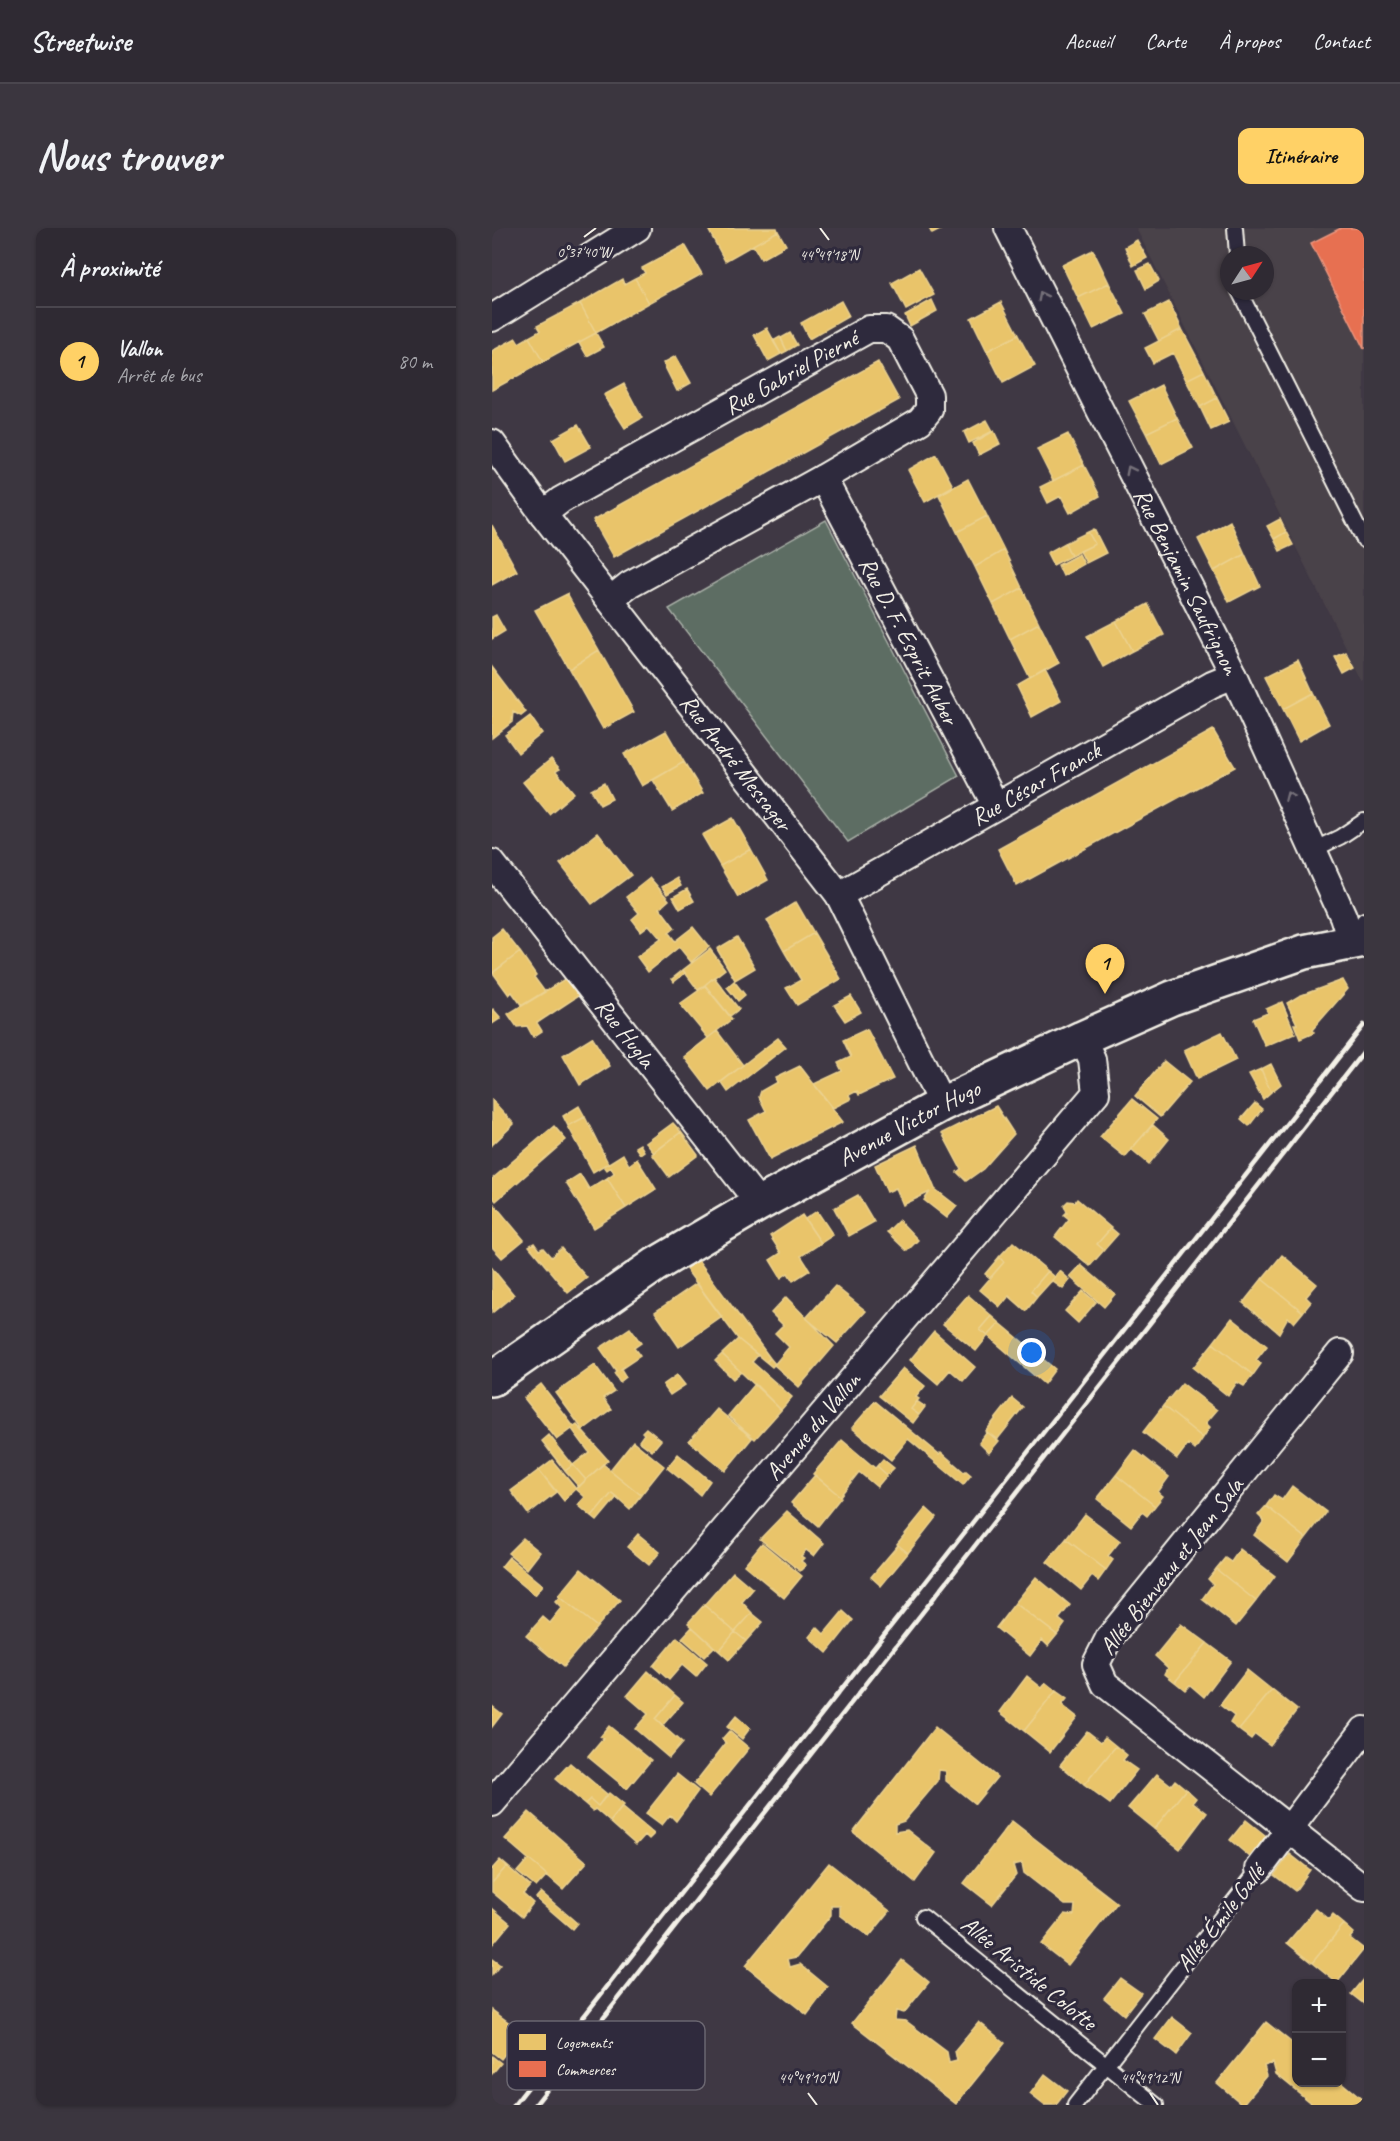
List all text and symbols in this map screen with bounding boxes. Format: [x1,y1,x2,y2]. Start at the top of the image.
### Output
text: Streetwise [30,24,131,59]
text: Accueil [1065,28,1113,54]
text: Carte [1146,28,1186,54]
text: À propos [1219,28,1280,54]
text: Contact [1313,28,1370,54]
button: Itinéraire [1238,128,1364,184]
text: Nous trouver [36,130,220,183]
text: 0°37'40"W [557,243,614,262]
text: 44°49'18"N [799,246,862,265]
north arrow [1220,246,1274,300]
text: À proximité [60,251,159,284]
one-way arrow [1038,291,1050,302]
street label: Rue Gabriel Pierné [719,321,867,421]
text: Vallon [117,335,162,363]
text: 1 [75,349,84,374]
text: 80 m [398,349,432,374]
text: Arrêt de bus [117,363,201,388]
one-way arrow [1126,465,1137,476]
street label: Rue Benjamin Saufrignon [1127,483,1247,681]
street label: Rue D. F. Esprit Auber [852,552,966,732]
street label: Rue André Messager [674,688,800,839]
street label: Rue César Franck [965,734,1108,832]
one-way arrow [1284,792,1296,803]
pin: 1 [1086,944,1124,994]
street label: Rue Hugla [589,992,663,1075]
street label: Avenue Victor Hugo [833,1073,986,1173]
your location [1017,1338,1046,1367]
street label: Avenue du Vallon [758,1365,868,1486]
street label: Allée Bienvenu et Jean Sala [1092,1470,1251,1661]
street label: Allée Émile Gallé [1169,1855,1274,1978]
street label: Allée Aristide Colotte [955,1909,1105,2038]
map controls [1292,1979,1346,2087]
button: + [1292,1979,1346,2033]
legend [507,2021,705,2090]
text: Logements [556,2033,614,2053]
button: − [1292,2033,1346,2087]
text: Commerces [556,2060,617,2080]
text: 44°49'10"N [778,2069,841,2088]
text: 44°49'12"N [1120,2069,1183,2088]

